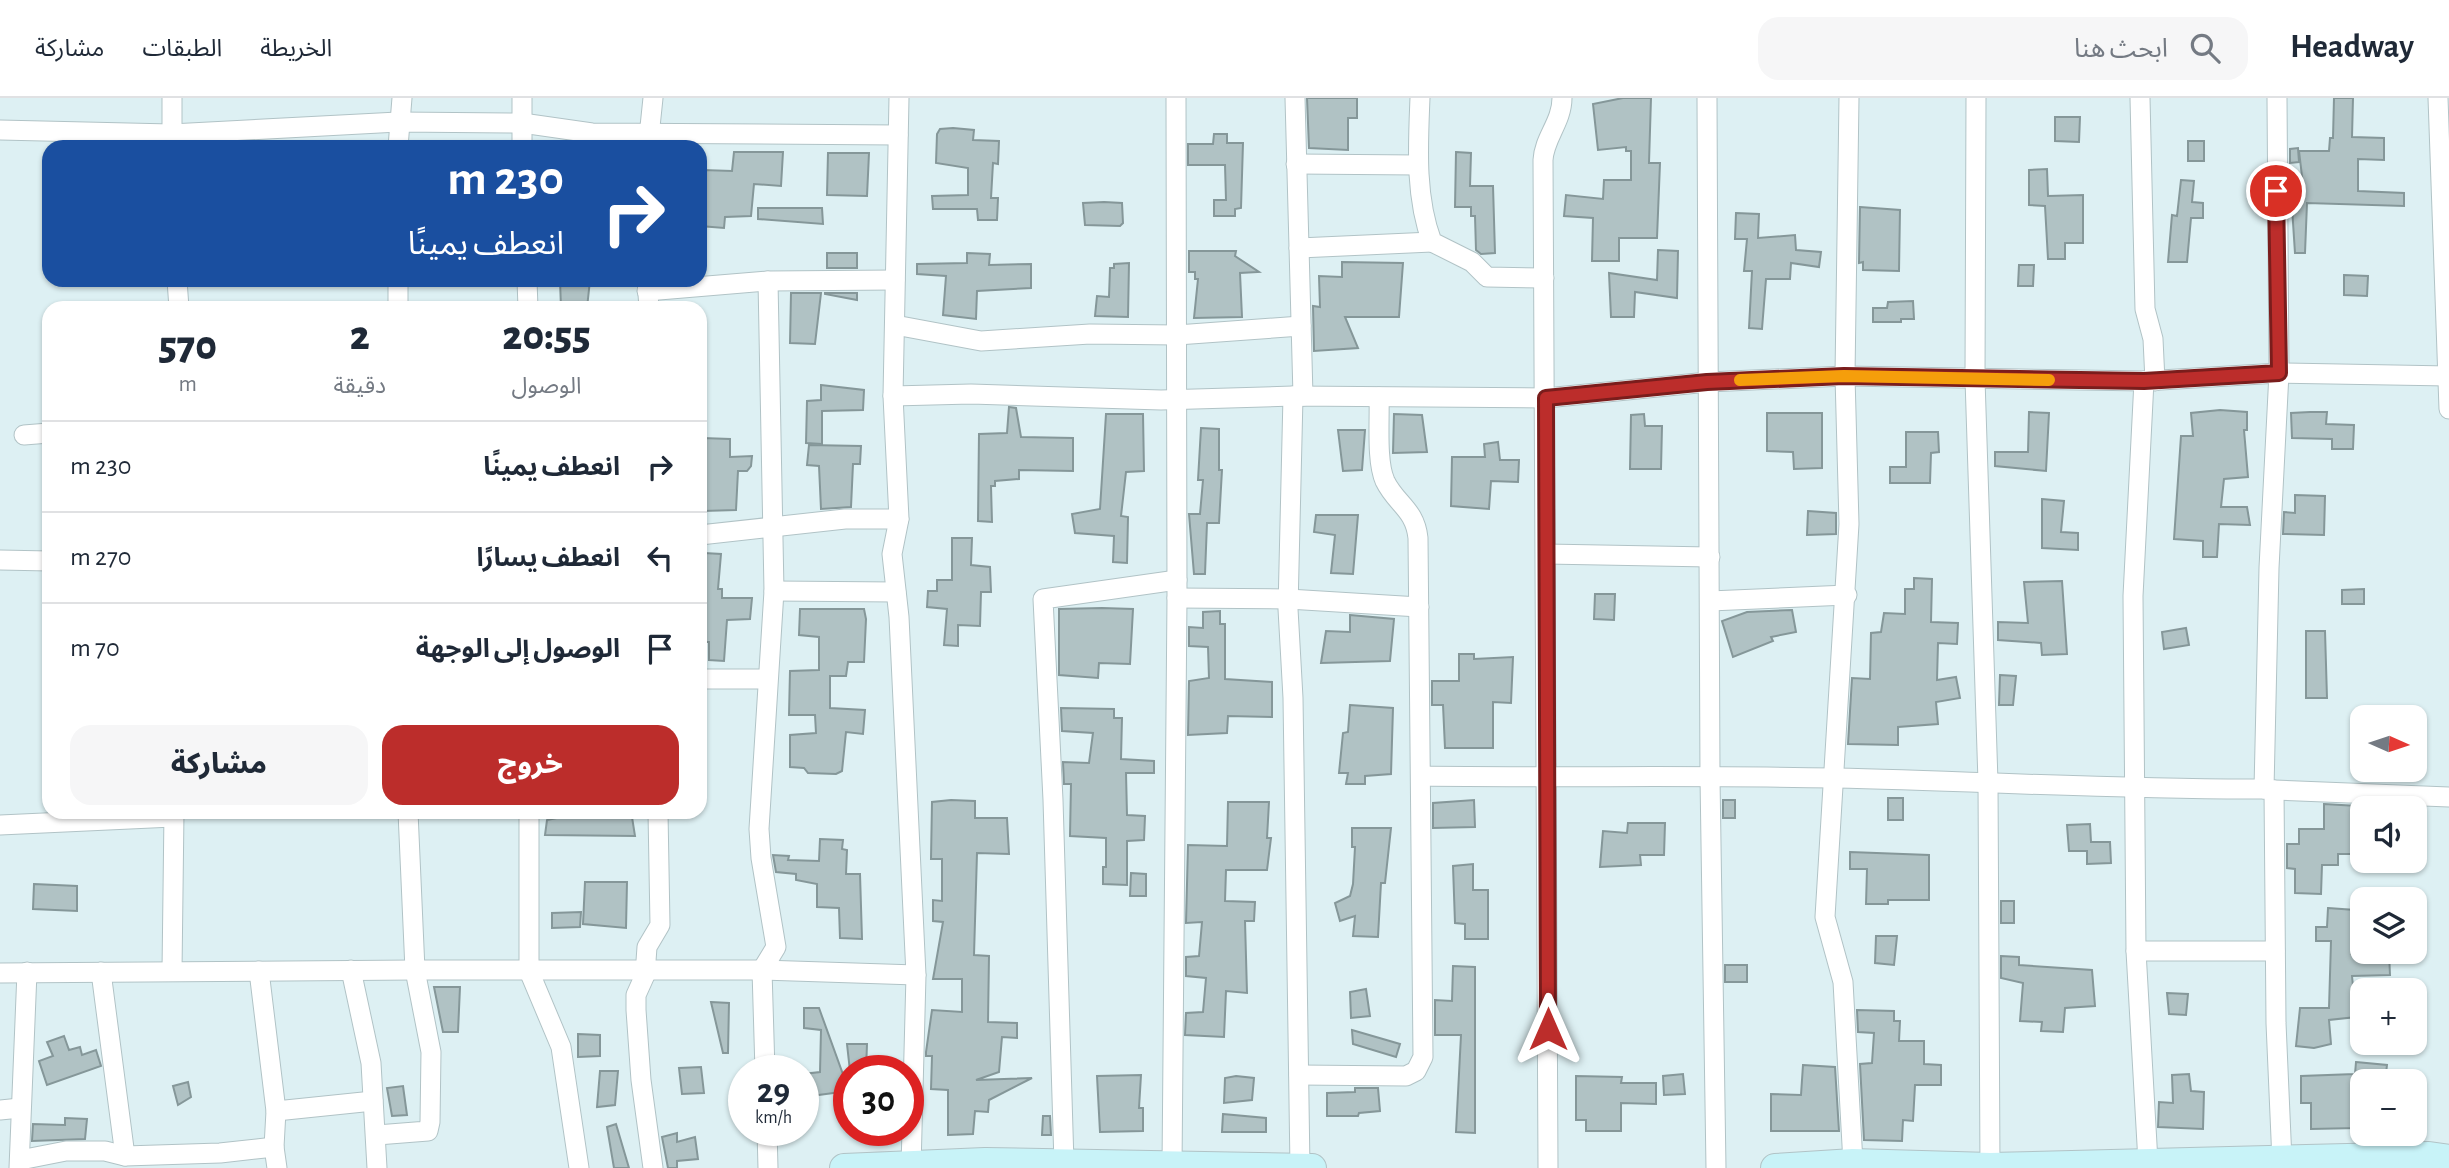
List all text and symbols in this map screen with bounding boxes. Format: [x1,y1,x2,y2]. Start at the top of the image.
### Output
search box [1758,17,2248,80]
icon: search [2186,29,2224,67]
text: Headway [2290,31,2414,64]
text: ابحث هنا [2074,36,2168,62]
text: مشاركة [35,37,104,61]
text: الطبقات [142,37,222,61]
text: الخريطة [260,37,332,61]
text: 230 m [447,155,564,204]
pin [2246,161,2306,221]
icon: right [588,168,679,259]
icon: arrive [2257,172,2295,210]
text: انعطف يمينًا [408,228,564,260]
text: 2 [350,315,370,357]
text: 20:55 [502,315,591,357]
text: 570 [158,325,217,367]
text: m [179,373,197,396]
text: دقيقة [334,375,386,398]
text: الوصول [511,375,581,398]
icon: right [641,448,679,486]
text: 230 m [70,453,131,479]
text: انعطف يمينًا [483,454,620,480]
icon: left [641,539,679,577]
text: 270 m [70,544,132,570]
text: انعطف يسارًا [476,545,620,571]
icon: arrive [641,630,679,668]
text: 70 m [70,635,120,661]
text: الوصول إلى الوجهة [416,636,620,662]
north arrow [2350,705,2427,782]
map controls [2350,705,2427,1146]
button: مشاركة [70,725,368,805]
button: خروج [382,725,679,805]
button: sound [2350,796,2427,873]
button: layers [2350,887,2427,964]
button: + [2350,978,2427,1055]
position arrow [1511,992,1585,1066]
speed limit sign: 30 [833,1055,924,1146]
button: − [2350,1069,2427,1146]
text: 29 [757,1074,790,1109]
text: km/h [755,1109,792,1127]

